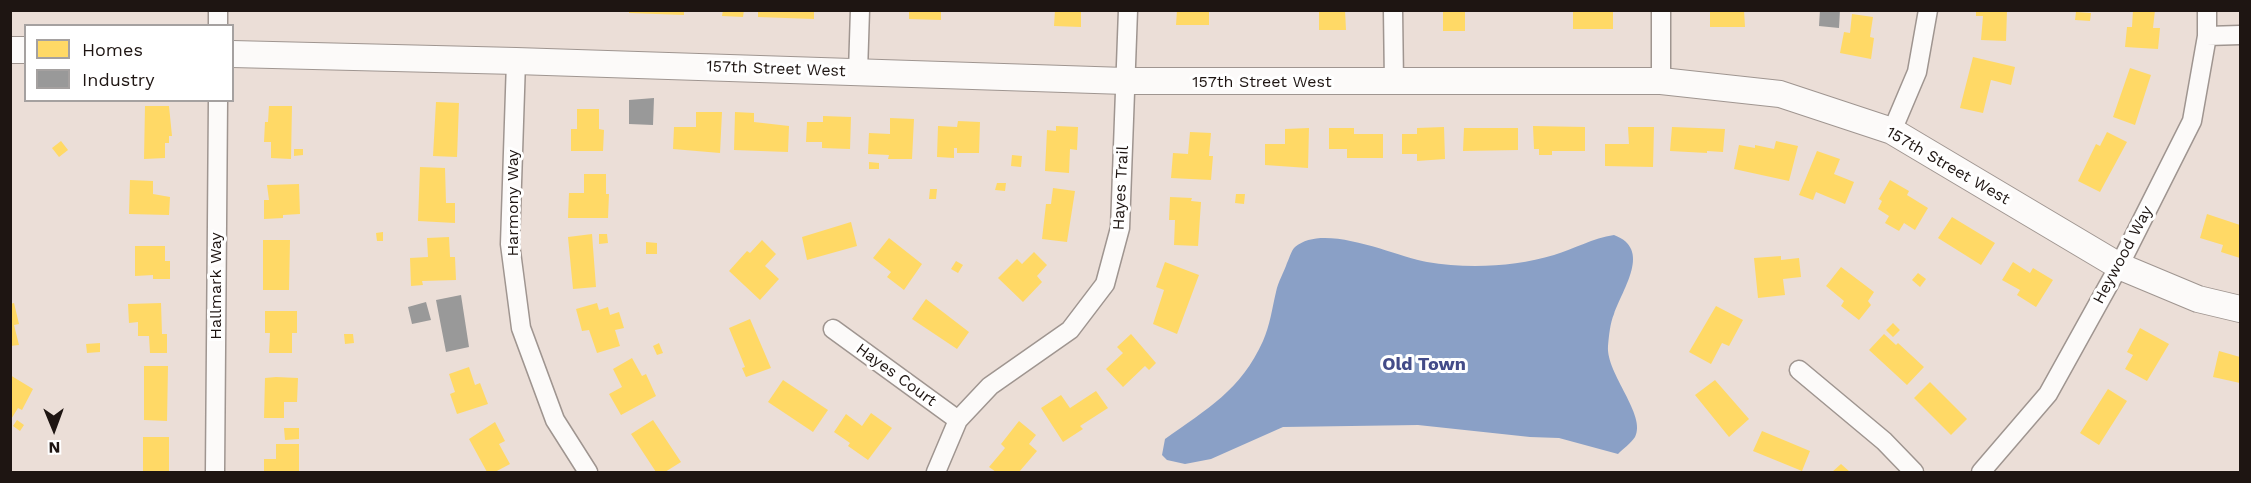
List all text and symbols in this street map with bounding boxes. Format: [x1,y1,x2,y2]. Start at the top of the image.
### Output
legend [24,24,234,102]
text: Homes [82,39,143,60]
street label: 157th Street West [706,57,846,81]
text: Industry [82,69,154,90]
street label: 157th Street West [1192,72,1332,92]
street label: 157th Street West [1883,123,2013,209]
street label: Hayes Trail [1109,145,1133,231]
street label: Harmony Way [503,149,523,257]
street label: Heywood Way [2089,203,2157,307]
street label: Hallmark Way [206,232,226,340]
street label: Hayes Court [852,339,940,411]
district label: Old Town [1382,354,1466,376]
north arrow [24,399,84,459]
text: N [48,438,60,457]

